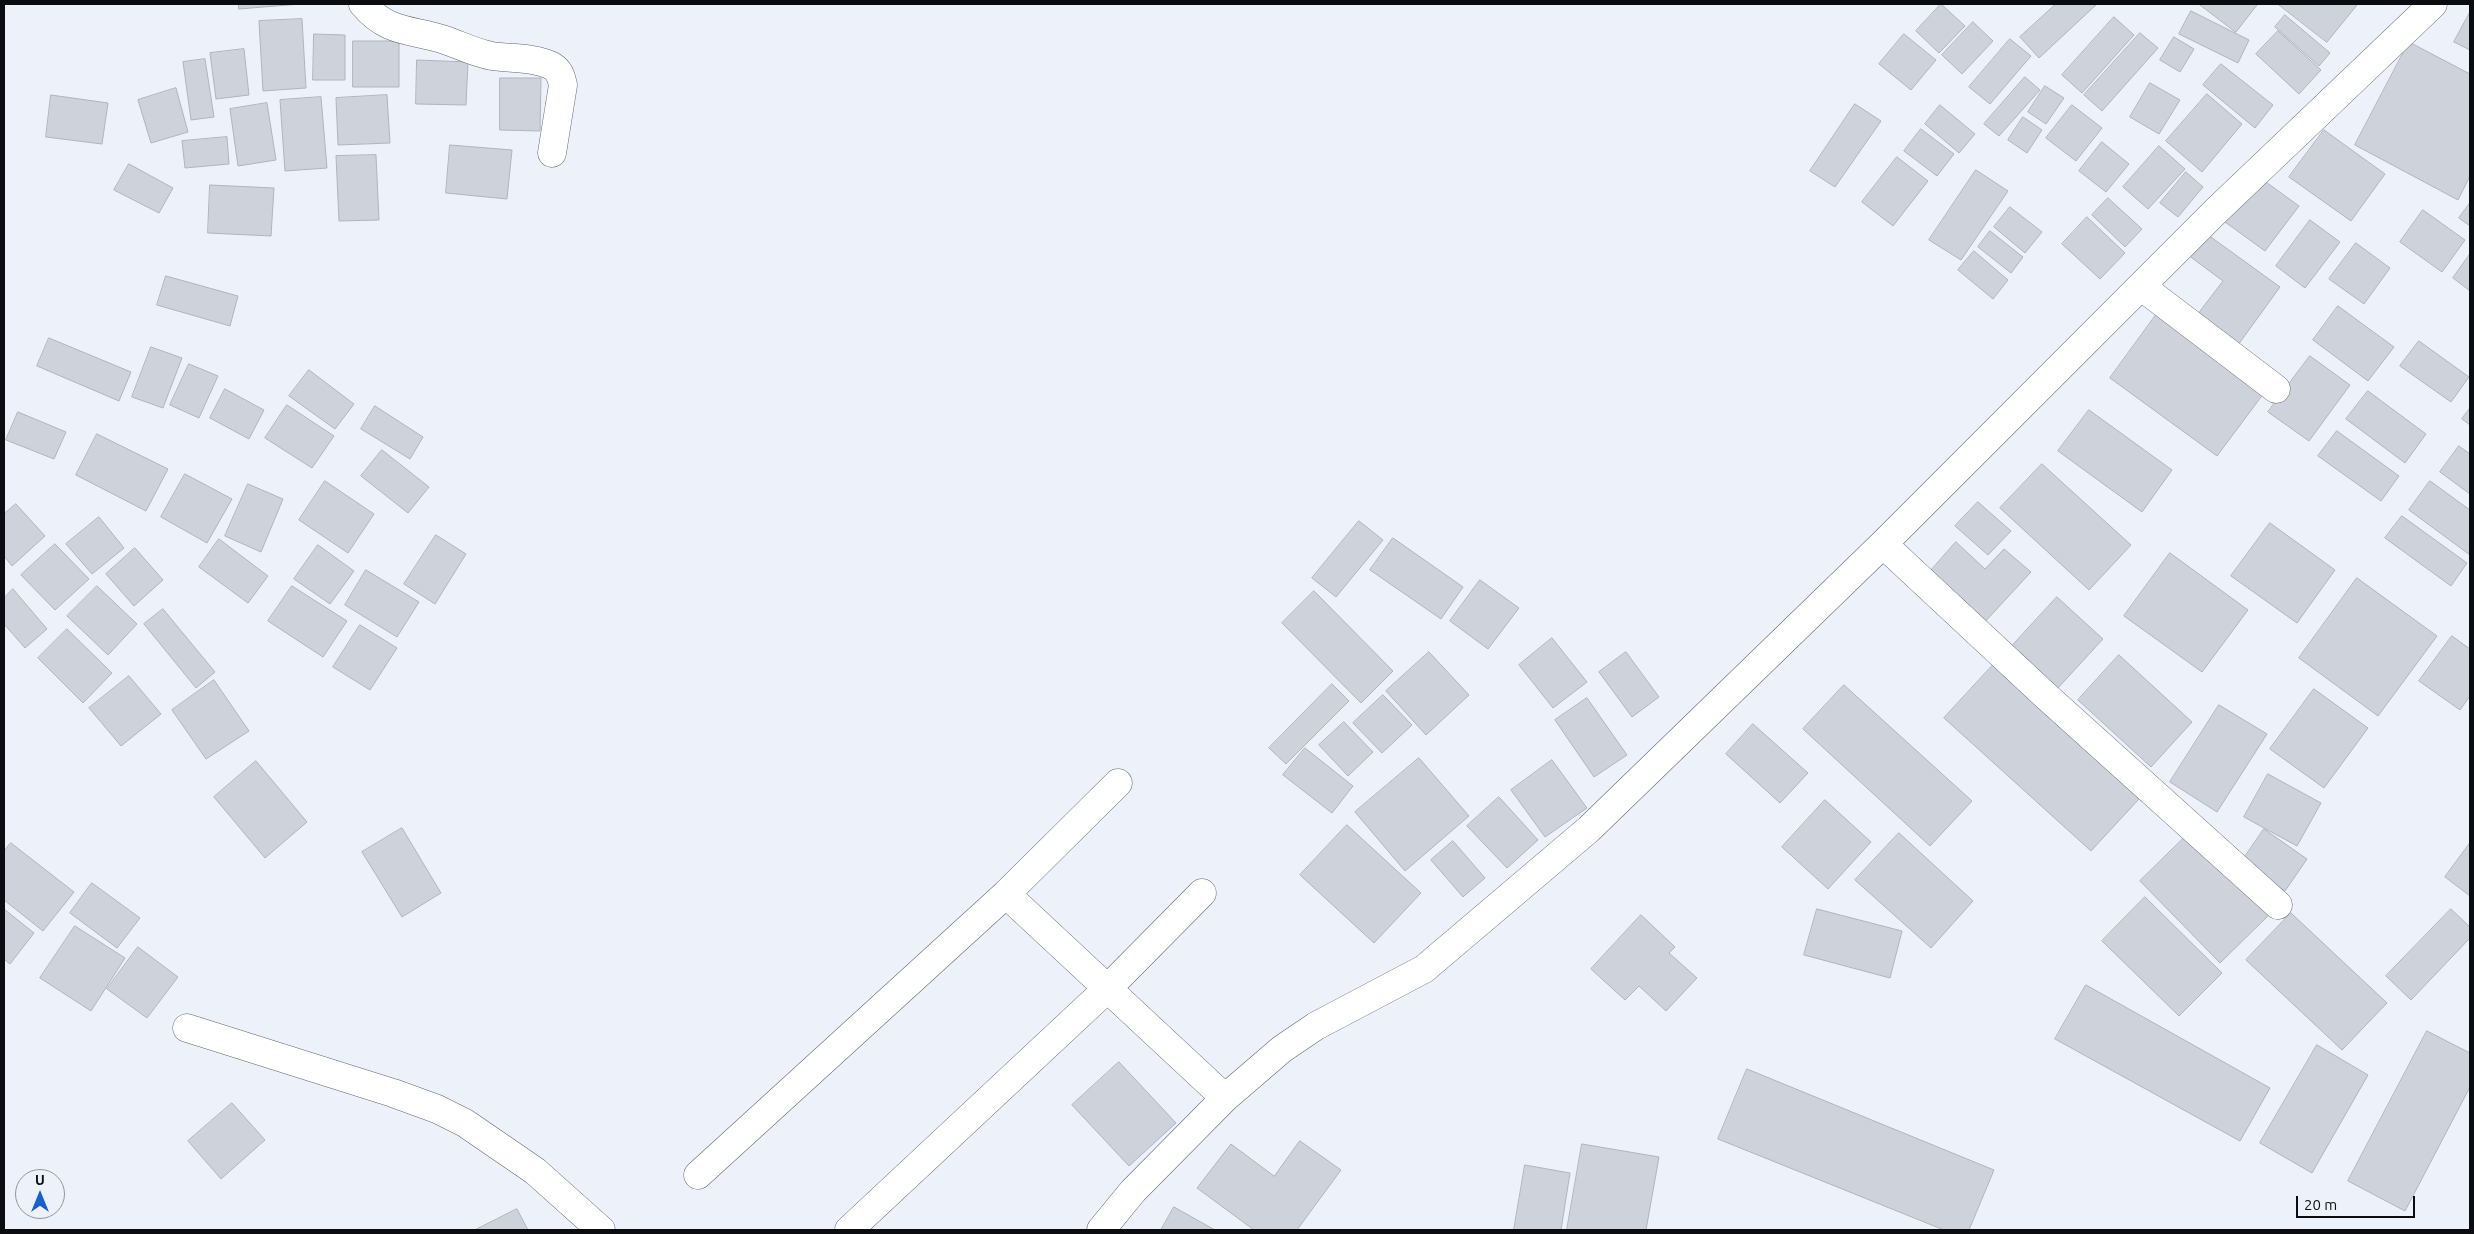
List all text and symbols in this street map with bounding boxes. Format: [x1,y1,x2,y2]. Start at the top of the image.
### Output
north arrow [15,1169,65,1219]
text: U [35,1172,45,1188]
scale bar [2299,1186,2418,1218]
text: 20 m [2304,1196,2337,1213]

